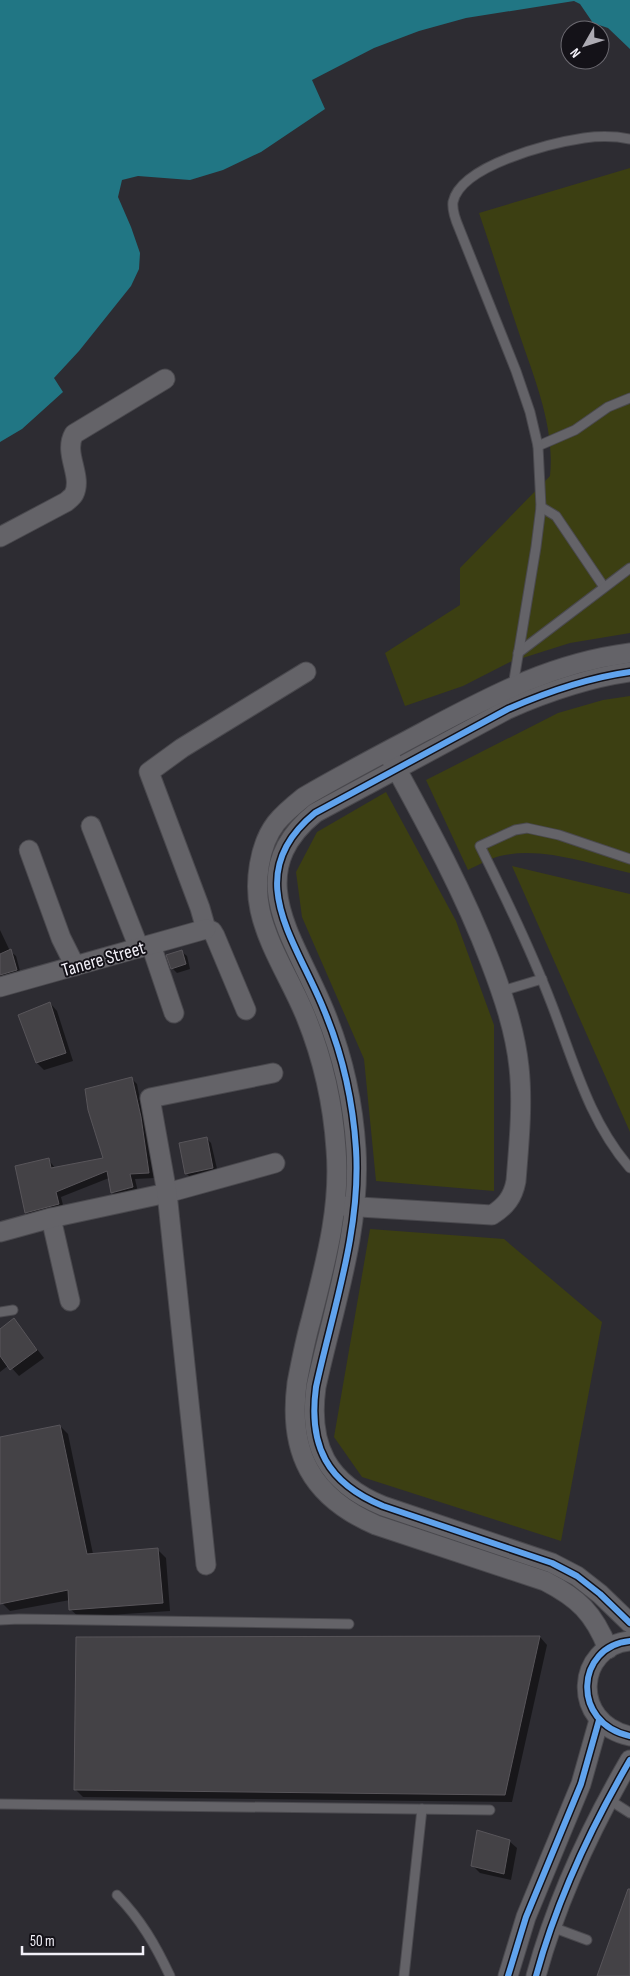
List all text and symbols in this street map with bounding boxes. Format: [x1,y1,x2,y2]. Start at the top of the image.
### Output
north arrow [560,20,610,70]
text: N [566,45,584,61]
street label: Tanere Street [59,937,148,982]
scale bar [22,1924,144,1956]
text: 50 m [30,1932,55,1951]

